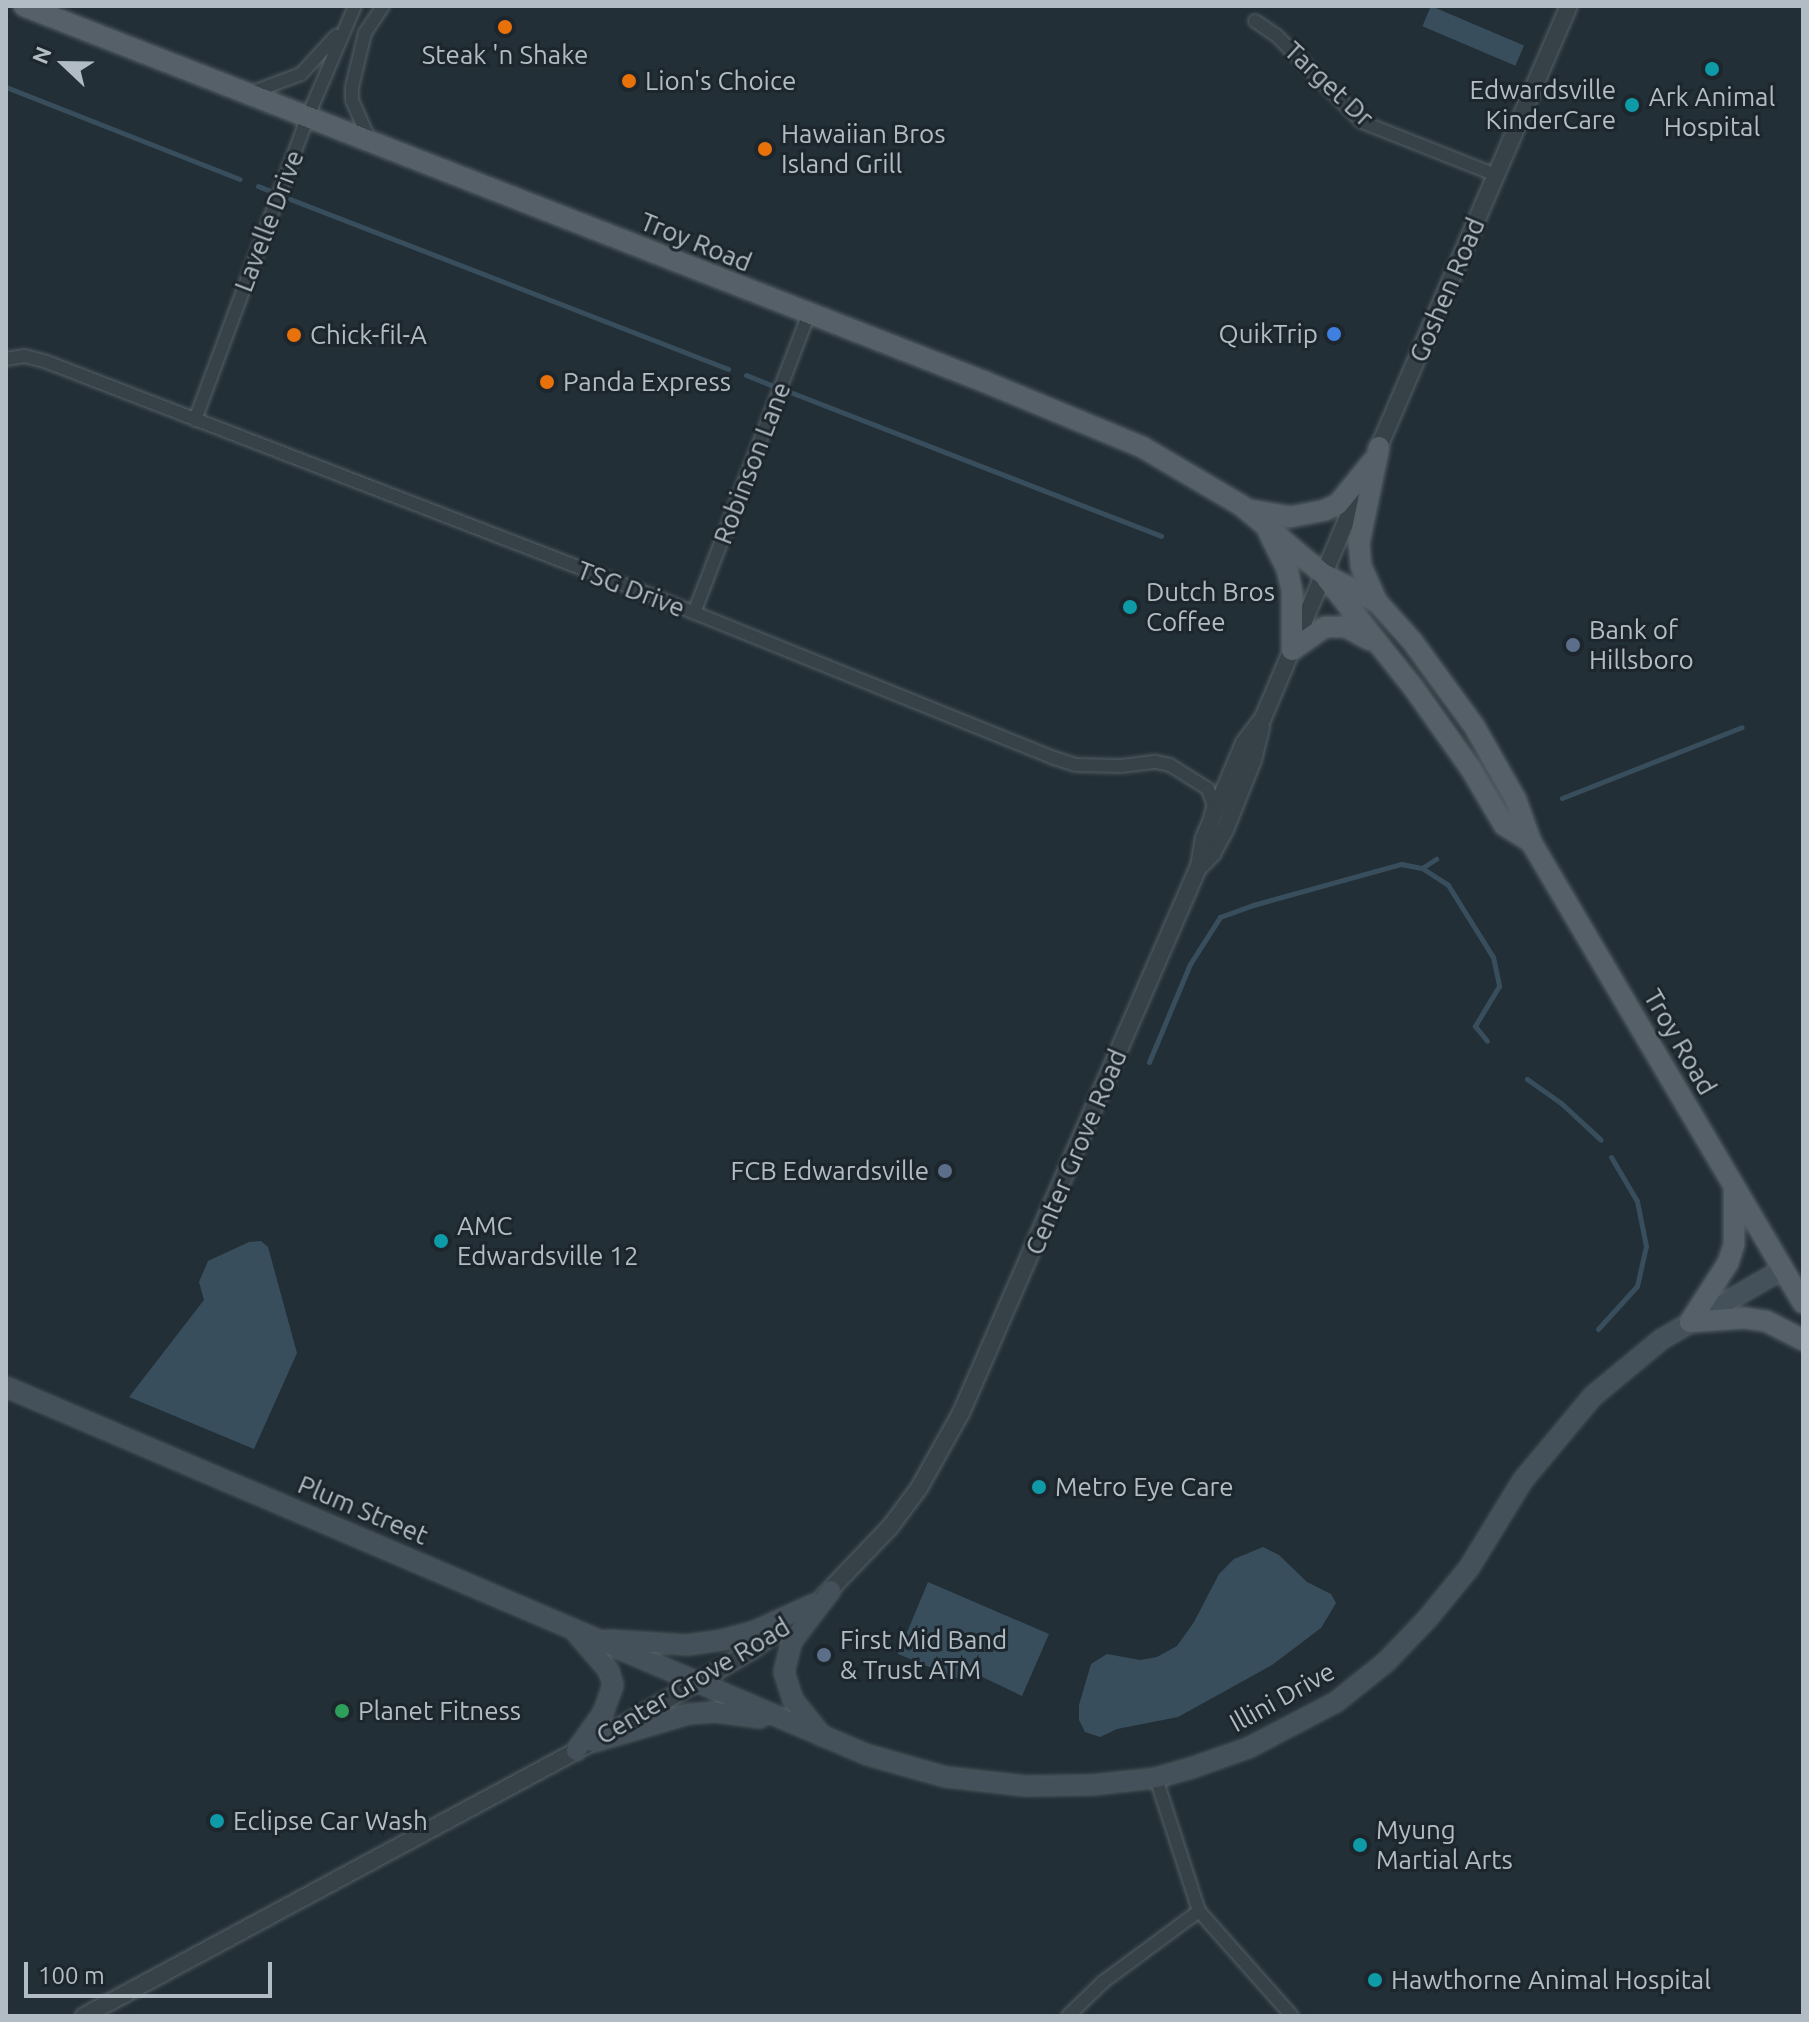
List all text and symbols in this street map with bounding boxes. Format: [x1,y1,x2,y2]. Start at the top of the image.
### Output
marker: Steak 'n Shake [496,18,514,36]
north arrow [24,24,104,104]
street label: Target Dr [1278,35,1380,133]
place label: Steak 'n Shake [422,39,588,71]
text: N [27,43,56,67]
marker: Ark Animal Hospital [1703,60,1721,78]
place label: Lion's Choice [645,65,796,97]
marker: Lion's Choice [620,72,638,90]
place label: Edwardsville KinderCare [1470,74,1616,136]
place label: Ark Animal Hospital [1649,81,1775,142]
marker: Edwardsville KinderCare [1623,96,1641,114]
place label: Hawaiian Bros Island Grill [781,118,946,180]
marker: Hawaiian Bros Island Grill [756,140,774,158]
street label: Lavelle Drive [228,146,310,296]
street label: Troy Road [636,206,756,278]
street label: Goshen Road [1403,213,1491,367]
place label: QuikTrip [1219,318,1318,350]
place label: Chick-fil-A [310,319,427,351]
marker: QuikTrip [1325,325,1343,343]
marker: Chick-fil-A [285,326,303,344]
place label: Panda Express [563,366,731,398]
marker: Panda Express [538,373,556,391]
street label: Robinson Lane [707,378,797,548]
street label: TSG Drive [573,554,689,624]
place label: Dutch Bros Coffee [1146,576,1275,638]
marker: Dutch Bros Coffee [1121,598,1139,616]
place label: Bank of Hillsboro [1589,614,1694,676]
marker: Bank of Hillsboro [1564,636,1582,654]
street label: Troy Road [1637,984,1723,1100]
street label: Center Grove Road [1019,1044,1133,1260]
place label: FCB Edwardsville [731,1155,929,1187]
marker: FCB Edwardsville [936,1162,954,1180]
place label: AMC Edwardsville 12 [457,1210,639,1272]
marker: AMC Edwardsville 12 [432,1232,450,1250]
street label: Plum Street [293,1469,433,1551]
place label: Metro Eye Care [1055,1471,1234,1503]
marker: Metro Eye Care [1030,1478,1048,1496]
street label: Center Grove Road [590,1611,796,1751]
place label: First Mid Band & Trust ATM [840,1624,1007,1686]
marker: First Mid Band & Trust ATM [815,1646,833,1664]
street label: Illini Drive [1224,1655,1340,1739]
place label: Planet Fitness [358,1695,521,1727]
marker: Planet Fitness [333,1702,351,1720]
place label: Eclipse Car Wash [233,1805,428,1837]
marker: Eclipse Car Wash [208,1812,226,1830]
place label: Myung Martial Arts [1376,1814,1513,1876]
marker: Myung Martial Arts [1351,1836,1369,1854]
scale bar [28,1946,276,1996]
text: 100 m [38,1962,105,1989]
place label: Hawthorne Animal Hospital [1391,1964,1711,1996]
marker: Hawthorne Animal Hospital [1366,1971,1384,1989]

